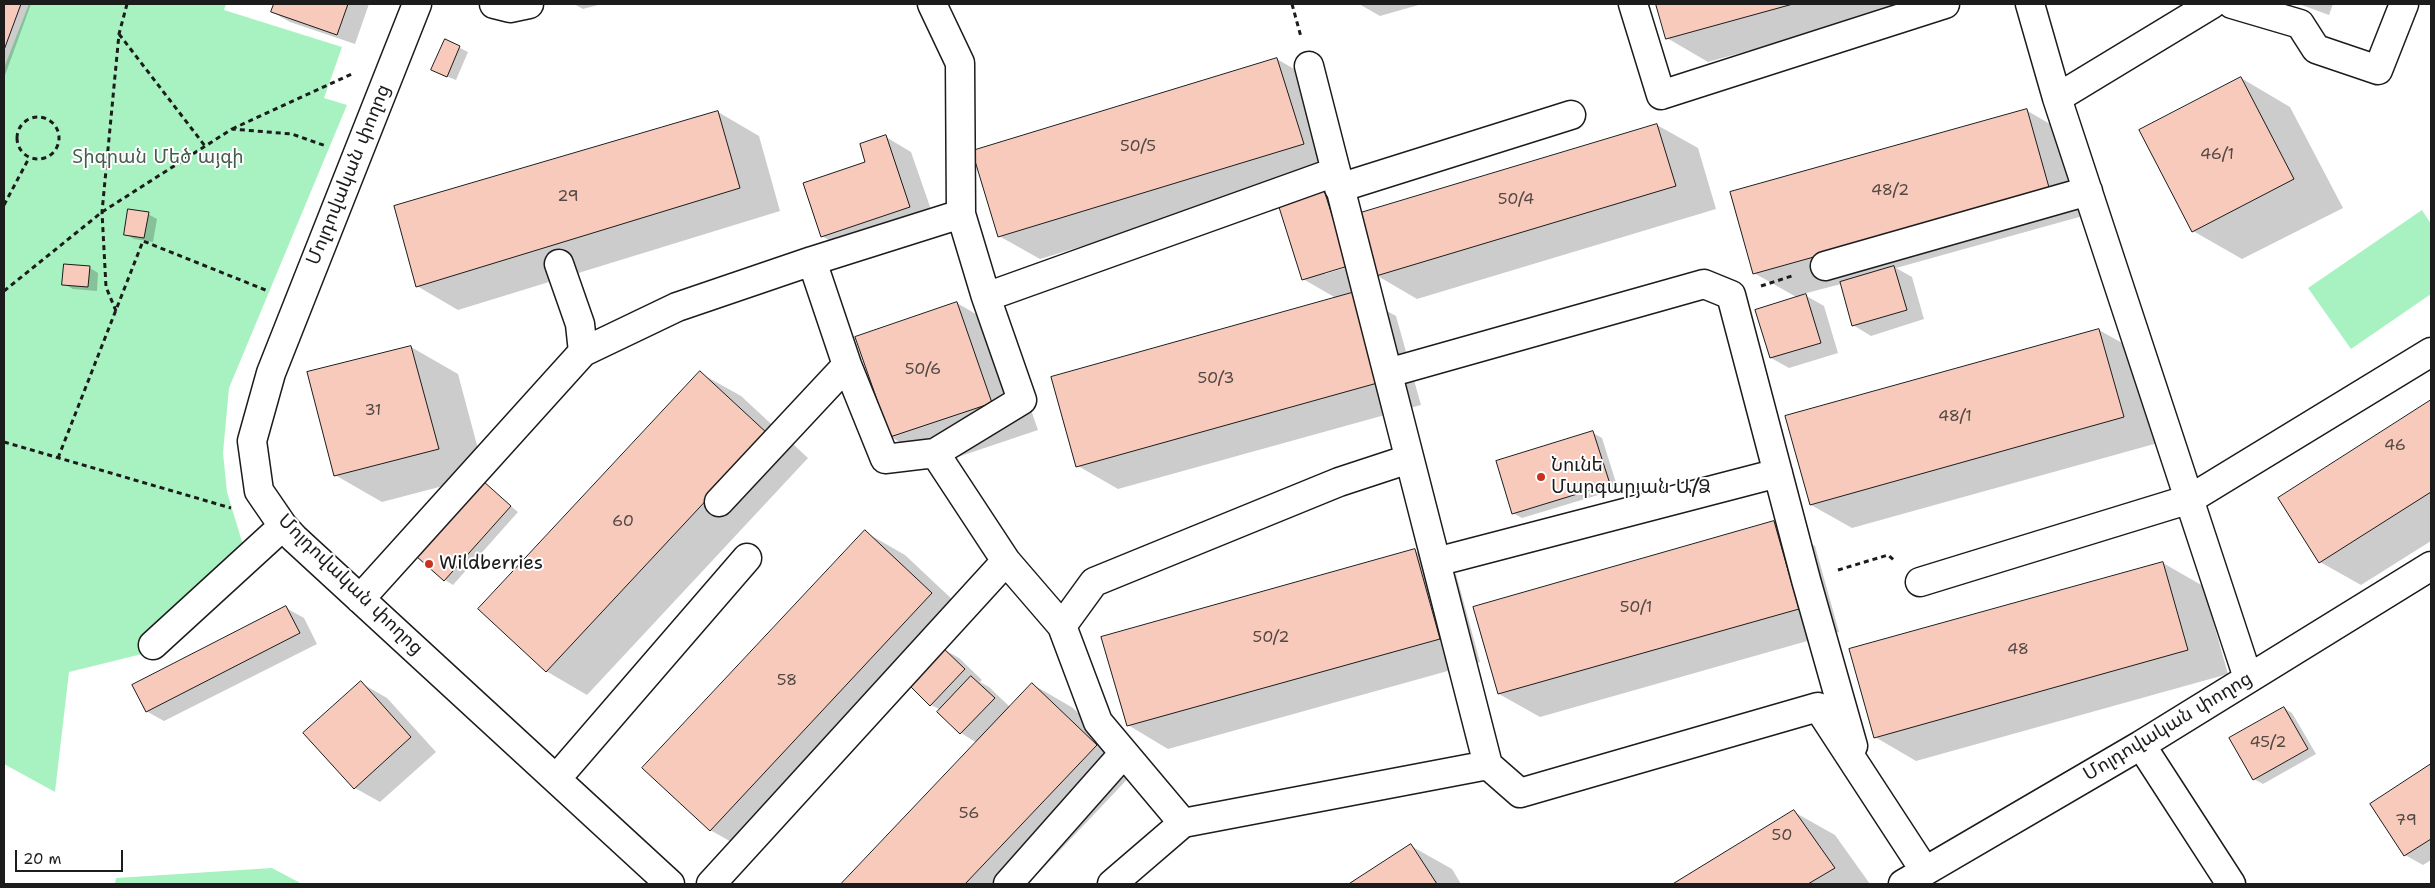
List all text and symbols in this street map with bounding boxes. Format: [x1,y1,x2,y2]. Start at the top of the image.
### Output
street label: Մոլդովական փողոց [302,81,396,269]
house number: 50/5 [1120,137,1156,157]
house number: 46/1 [2200,145,2234,165]
park label: Տիգրան Մեծ այգի [72,147,244,169]
house number: 48/2 [1871,181,1909,201]
house number: 29 [557,187,579,207]
house number: 50/4 [1498,190,1534,210]
house number: 50/6 [905,360,941,380]
house number: 50/3 [1197,369,1235,389]
house number: 31 [364,401,382,421]
house number: 48/1 [1938,407,1972,427]
house number: 46 [2384,436,2406,456]
place label: Նունե Մարգարյան Ա/Ձ [1551,455,1711,499]
marker: Նունե Մարգարյան Ա/Ձ [1535,471,1547,483]
street label: Մոլդովական փողոց [273,510,427,660]
house number: 60 [612,512,634,532]
place label: Wildberries [439,553,543,575]
marker: Wildberries [423,558,435,570]
house number: 50/1 [1620,598,1652,618]
house number: 50/2 [1253,628,1289,648]
house number: 48 [2007,640,2029,660]
street label: Մոլդովական փողոց [2079,668,2257,786]
house number: 58 [777,671,797,691]
house number: 45/2 [2250,733,2286,753]
house number: 56 [959,804,979,824]
house number: 79 [2395,811,2417,831]
house number: 50 [1772,826,1792,846]
scale bar [18,840,125,872]
text: 20 m [23,849,62,869]

